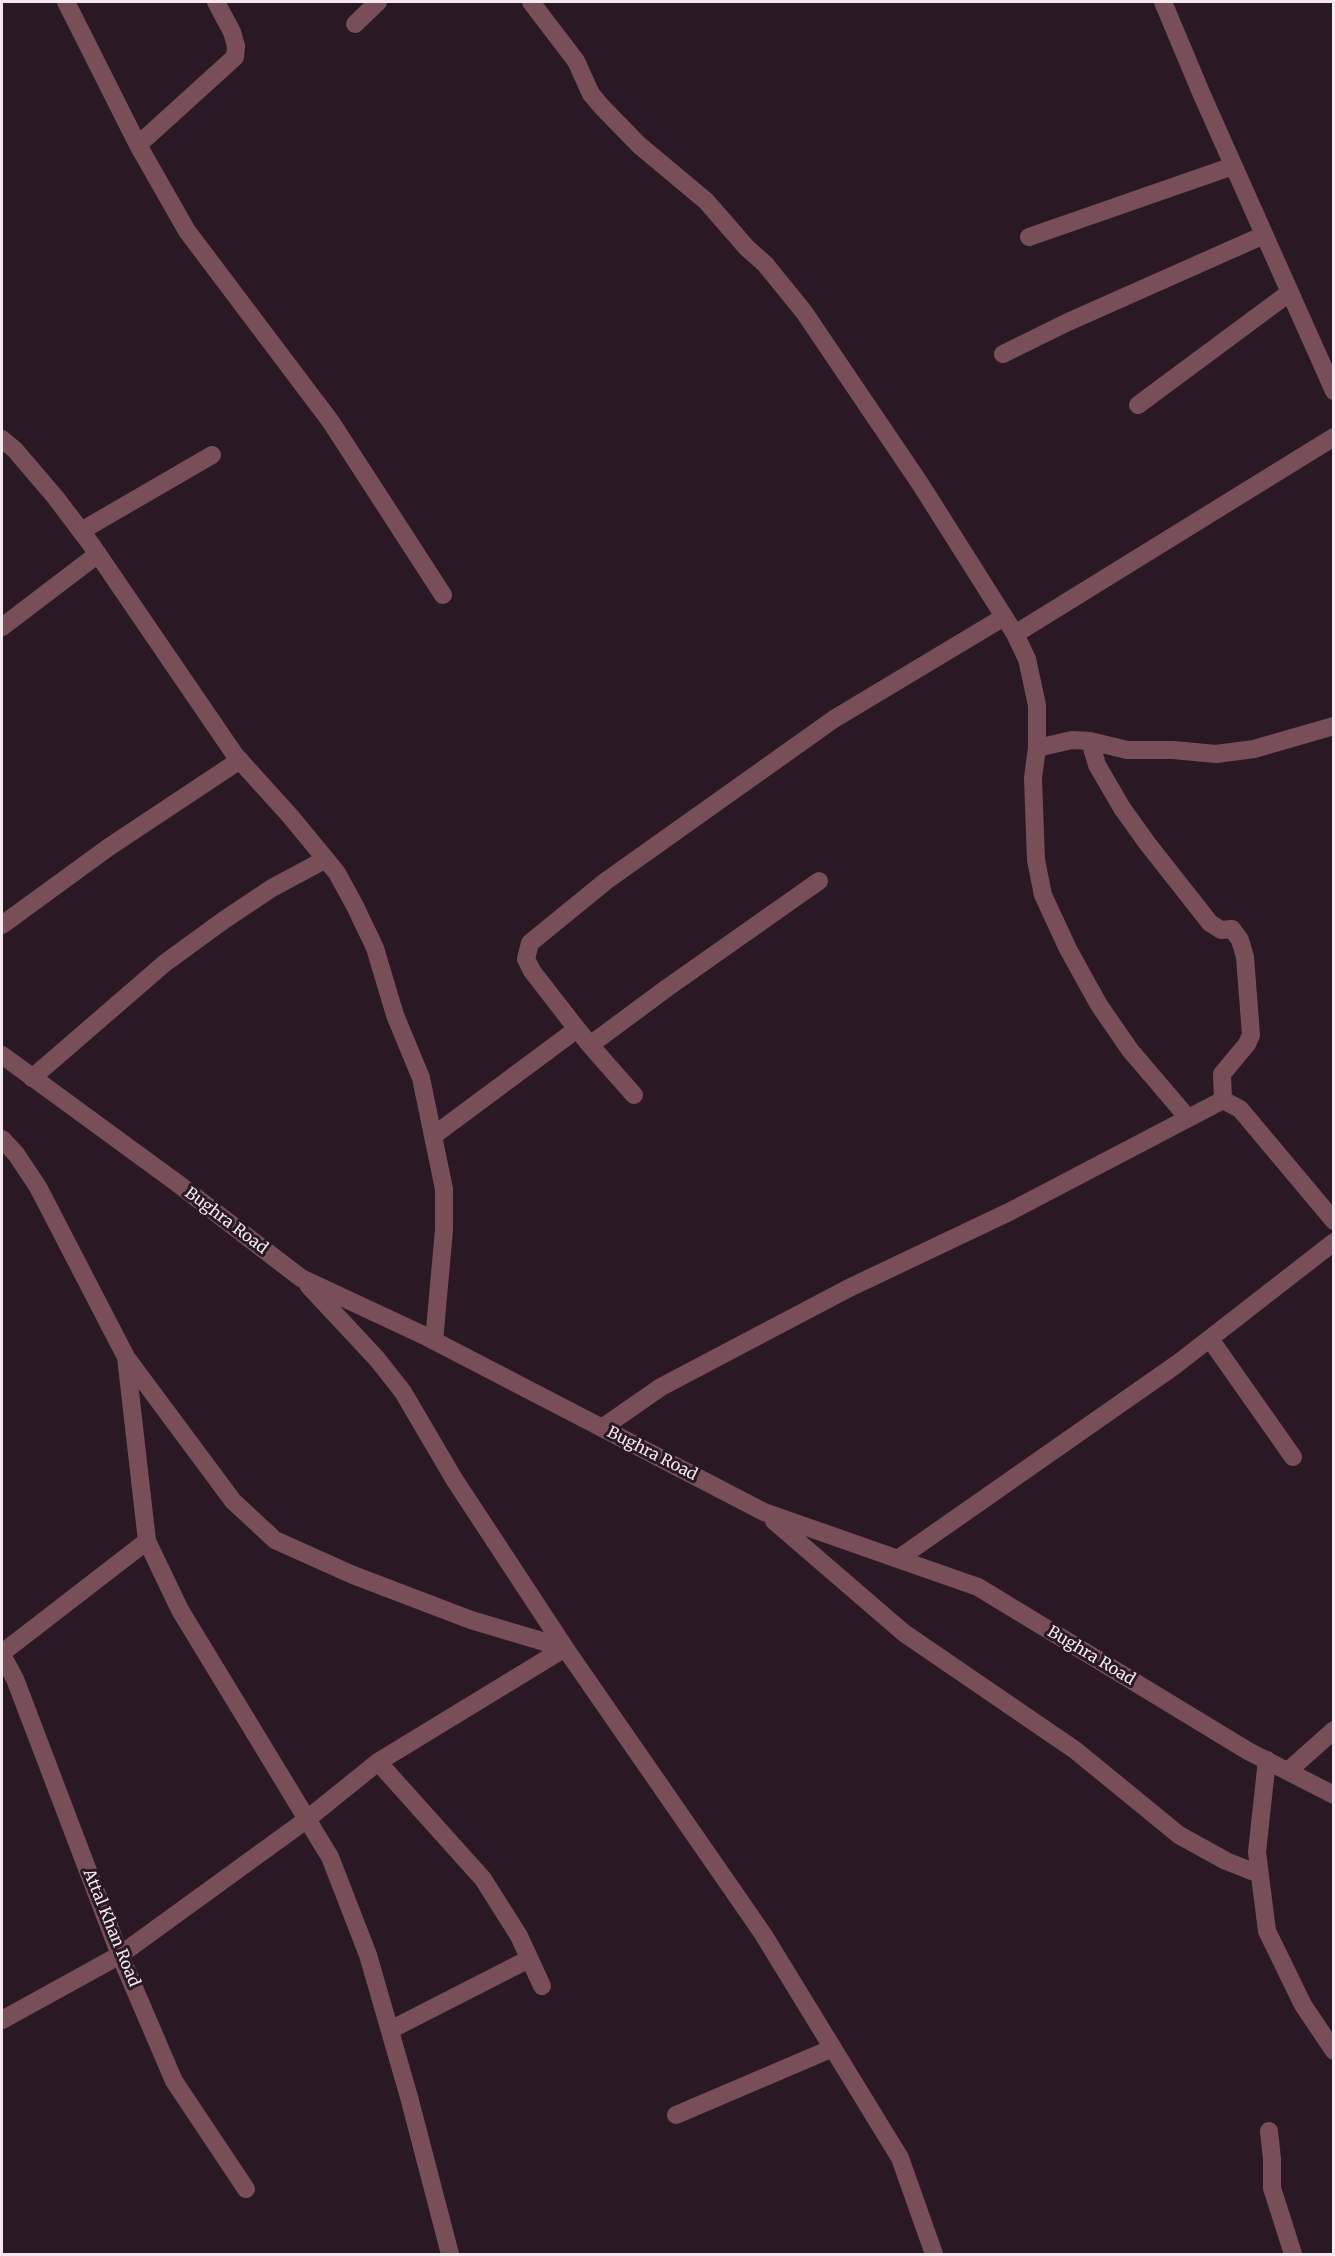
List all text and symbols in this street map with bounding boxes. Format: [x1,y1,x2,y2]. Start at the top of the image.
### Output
street label: Bughra Road [181,1184,271,1258]
street label: Bughra Road [604,1423,700,1485]
street label: Bughra Road [1044,1622,1138,1690]
street label: Attal Khan Road [79,1866,143,1990]

